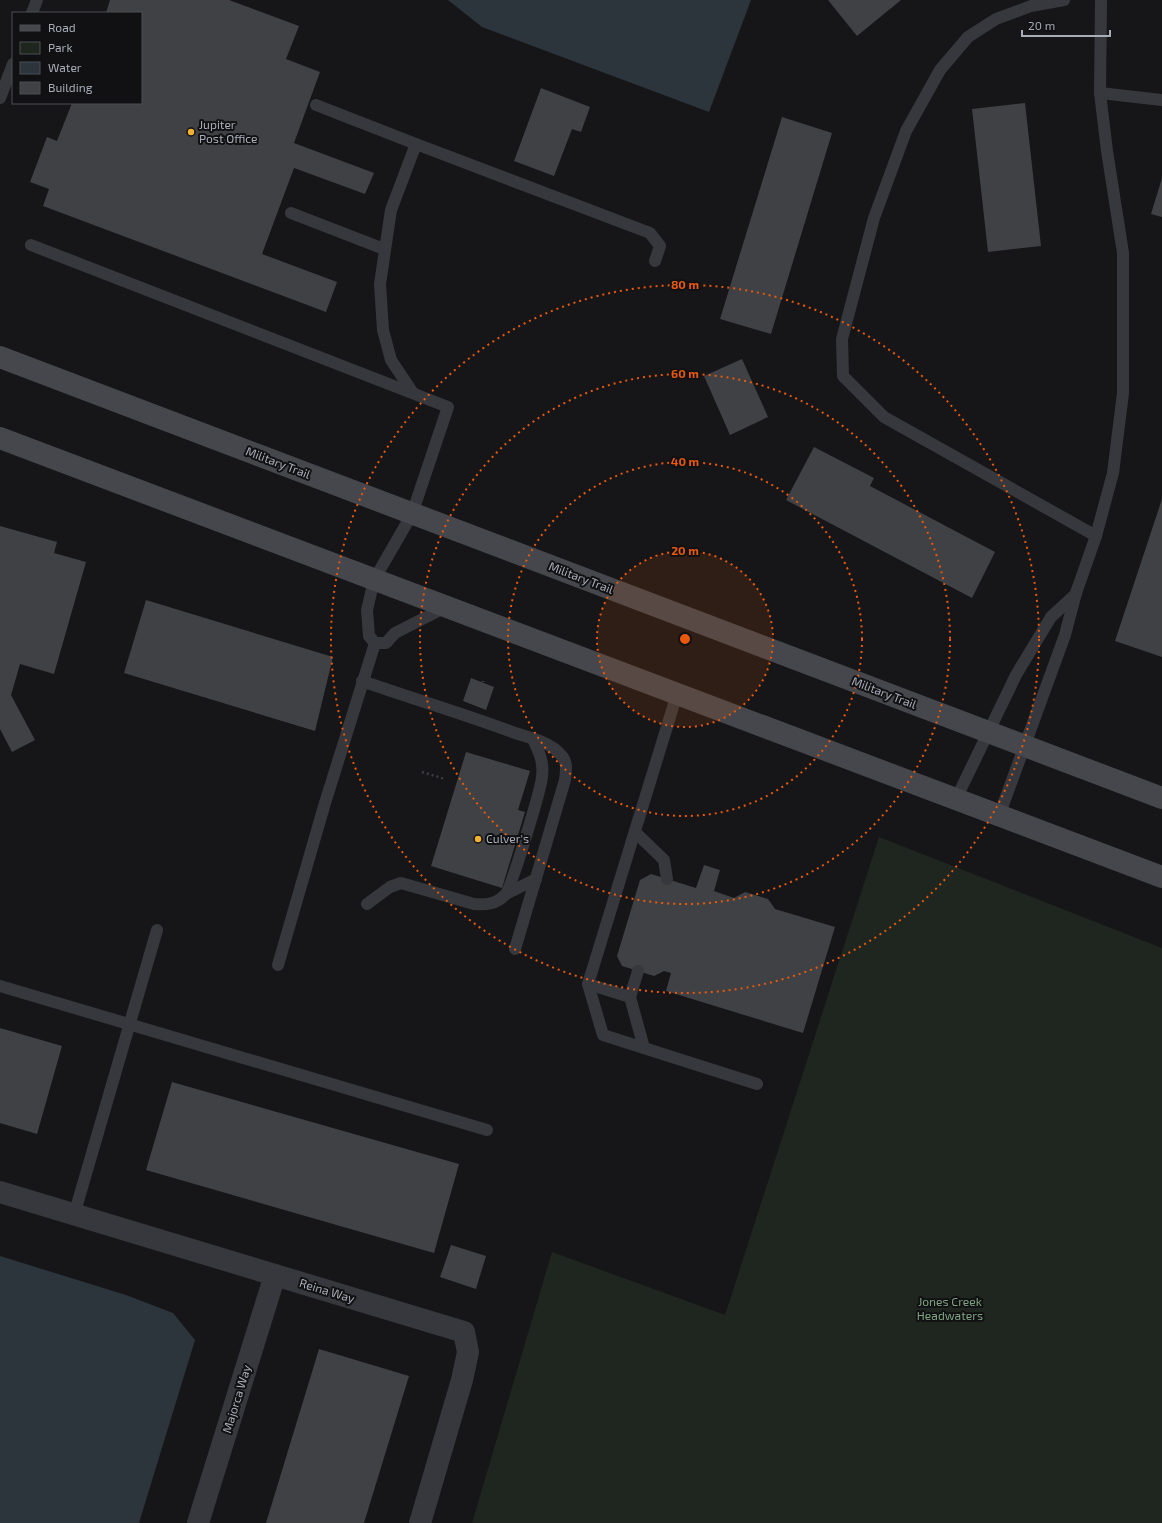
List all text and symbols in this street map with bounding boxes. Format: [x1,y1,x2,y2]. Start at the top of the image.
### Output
legend [12,12,142,104]
scale bar [1022,12,1110,38]
text: 20 m [1028,18,1055,32]
text: Road [48,20,76,34]
text: Park [48,40,73,54]
text: Water [48,60,82,74]
text: Building [48,80,93,94]
place label: Jupiter Post Office [199,117,258,145]
marker: Jupiter Post Office [186,127,196,137]
text: 80 m [671,277,699,291]
text: 60 m [671,366,699,380]
street label: Military Trail [244,443,313,481]
text: 40 m [671,454,699,468]
text: 20 m [671,543,699,557]
street label: Military Trail [547,558,616,596]
centre of rings [678,632,692,646]
street label: Military Trail [850,673,919,711]
place label: Culver's [486,831,529,845]
marker: Culver's [473,834,483,844]
street label: Reina Way [298,1275,357,1305]
park label: Jones Creek Headwaters [917,1294,983,1322]
street label: Majorca Way [219,1362,254,1435]

